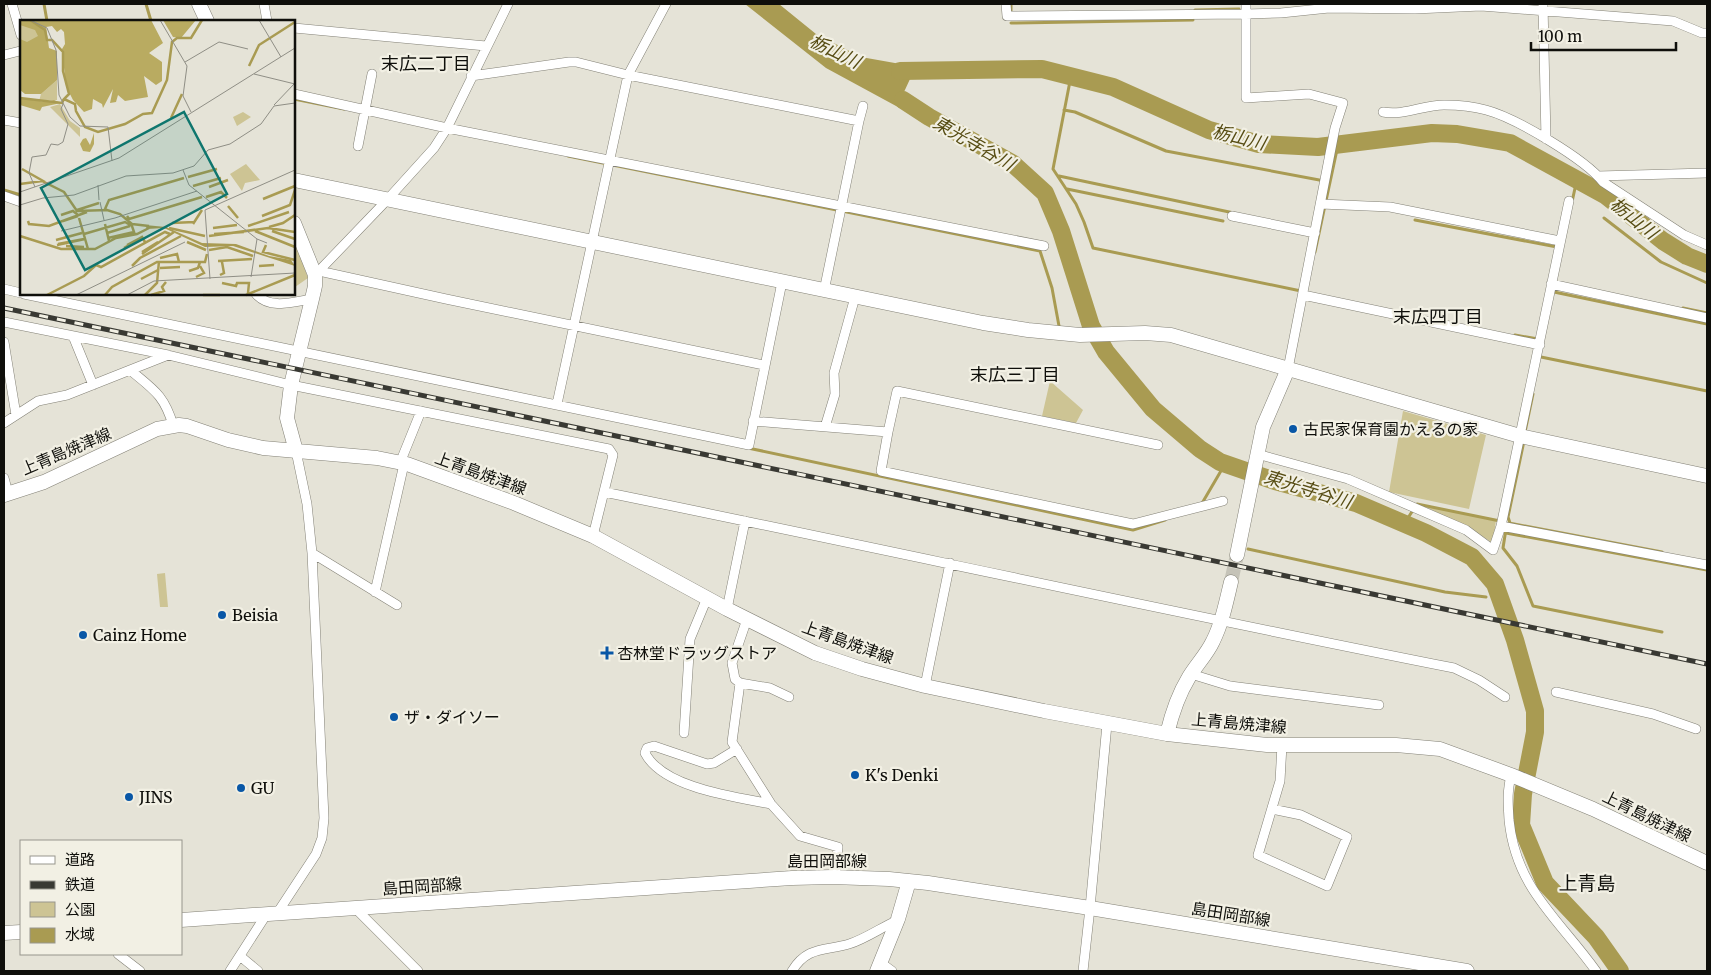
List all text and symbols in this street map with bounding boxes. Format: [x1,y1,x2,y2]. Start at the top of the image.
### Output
inset map [20,20,295,295]
scale bar [1531,20,1676,52]
text: 100 m [1538,27,1582,46]
water label: 栃山川 [806,29,866,74]
district label: 末広二丁目 [381,52,471,75]
water label: 東光寺谷川 [929,111,1020,176]
water label: 栃山川 [1210,119,1270,155]
water label: 栃山川 [1606,192,1664,245]
district label: 末広四丁目 [1393,305,1483,328]
district label: 末広三丁目 [970,363,1060,386]
place label: 古民家保育園かえるの家 [1303,419,1479,439]
street label: 上青島焼津線 [18,423,114,479]
marker: 古民家保育園かえるの家 [1287,423,1299,435]
street label: 上青島焼津線 [432,447,530,499]
water label: 東光寺谷川 [1262,465,1356,514]
place label: Beisia [232,605,279,625]
marker: Beisia [216,609,228,621]
street label: 上青島焼津線 [799,616,897,668]
place label: Cainz Home [93,625,187,645]
marker: Cainz Home [77,629,89,641]
place label: 杏林堂ドラッグストア [617,643,777,663]
marker: 杏林堂ドラッグストア [601,647,613,659]
place label: ザ・ダイソー [404,707,500,727]
street label: 上青島焼津線 [1190,709,1288,737]
marker: ザ・ダイソー [388,711,400,723]
place label: K's Denki [865,765,938,785]
marker: K's Denki [849,769,861,781]
place label: GU [251,778,275,798]
marker: GU [235,782,247,794]
street label: 上青島焼津線 [1599,786,1695,846]
place label: JINS [138,787,172,807]
marker: JINS [123,791,135,803]
legend [20,840,182,955]
text: 道路 [65,850,95,869]
street label: 島田岡部線 [787,851,867,871]
district label: 上青島 [1558,871,1616,895]
street label: 島田岡部線 [381,873,463,899]
text: 鉄道 [65,875,95,894]
street label: 島田岡部線 [1190,898,1272,930]
text: 公園 [65,900,95,919]
text: 水域 [65,925,95,944]

